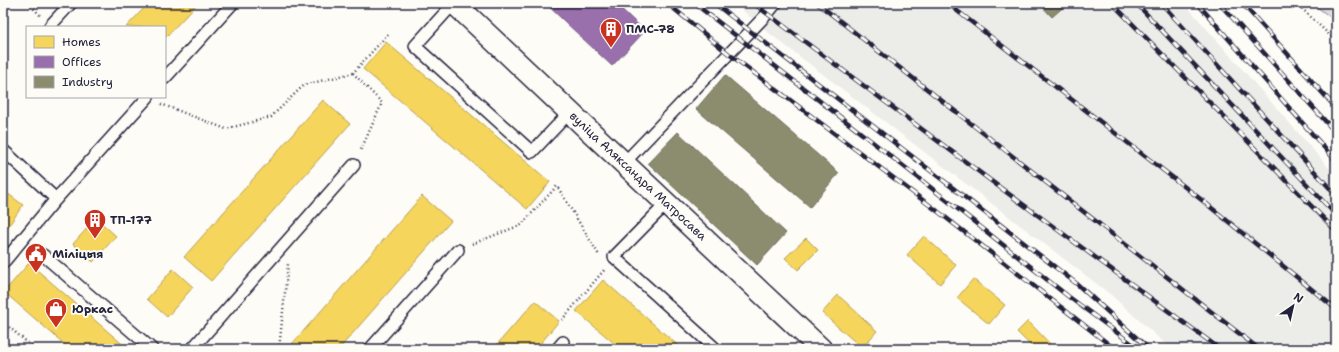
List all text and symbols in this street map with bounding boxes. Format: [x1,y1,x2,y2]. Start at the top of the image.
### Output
building icon: ПМС-78 [598,16,624,49]
place label: ПМС-78 [626,21,675,37]
legend [26,26,166,98]
text: Homes [62,34,101,50]
text: Offices [62,54,102,70]
text: Industry [62,74,113,90]
street label: вуліца Аляксандра Матросава [566,108,710,244]
building icon: ТП-177 [82,207,108,240]
place label: ТП-177 [110,212,152,228]
public building icon: Міліцыя [23,241,49,274]
place label: Міліцыя [52,246,103,262]
north arrow [1273,286,1313,326]
text: N [1291,289,1306,307]
shop icon: Юркас [43,296,69,329]
place label: Юркас [72,301,113,317]

